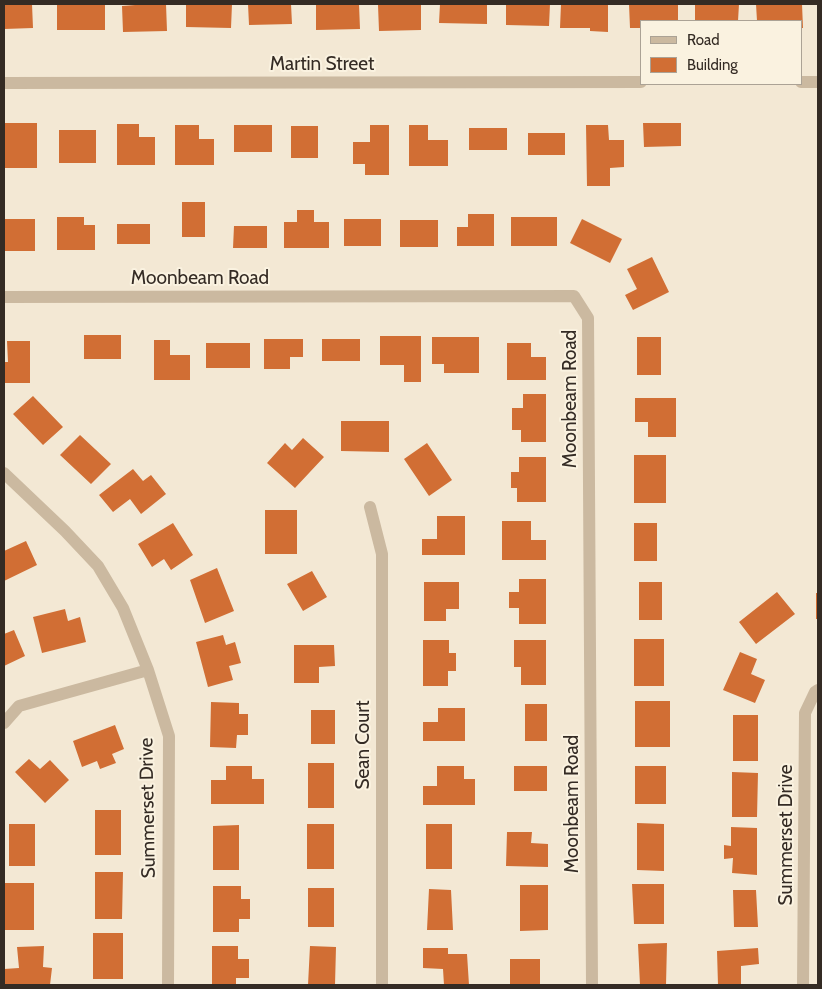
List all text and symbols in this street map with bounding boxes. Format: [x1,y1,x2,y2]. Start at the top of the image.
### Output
legend [640,20,802,85]
text: Road [687,31,720,49]
street label: Martin Street [270,53,374,75]
text: Building [687,56,738,74]
street label: Moonbeam Road [131,267,269,289]
street label: Moonbeam Road [559,330,581,468]
street label: Sean Court [352,700,374,790]
street label: Moonbeam Road [561,735,583,873]
street label: Summerset Drive [135,737,161,879]
street label: Summerset Drive [775,765,797,905]

